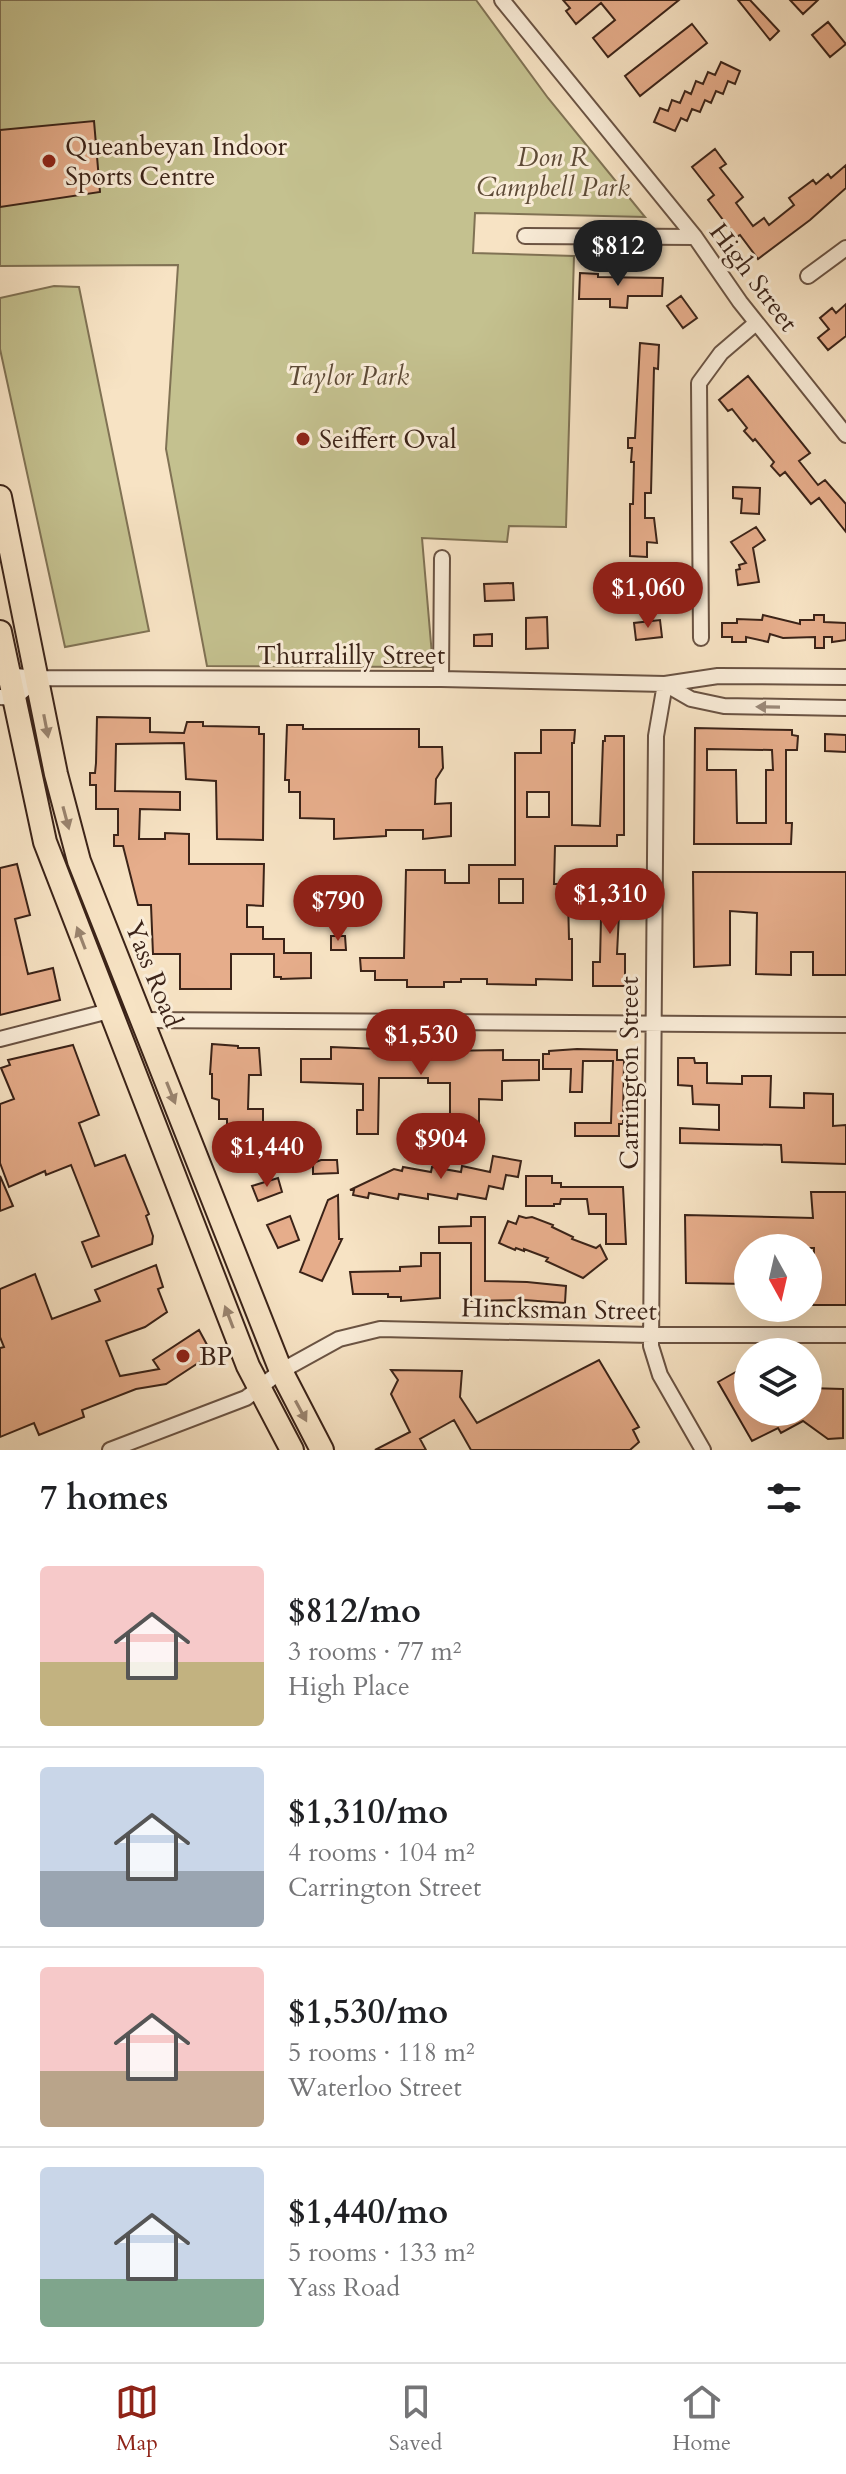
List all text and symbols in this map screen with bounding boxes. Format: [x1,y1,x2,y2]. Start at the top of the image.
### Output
place label: Queanbeyan Indoor Sports Centre [65,129,288,194]
park label: Don R Campbell Park [476,140,630,205]
marker: Queanbeyan Indoor Sports Centre [40,152,58,170]
street label: High Street [701,216,806,339]
pin: $812 [571,220,665,288]
text: $812 [591,228,645,263]
park label: Taylor Park [287,359,409,394]
place label: Seiffert Oval [319,422,457,457]
marker: Seiffert Oval [294,430,312,448]
pin: $1,060 [583,562,713,630]
text: $1,060 [611,570,685,605]
street label: Thurralilly Street [257,638,445,673]
one-way arrow [755,701,780,713]
one-way arrow [41,714,53,739]
one-way arrow [61,805,73,830]
pin: $1,310 [545,868,675,936]
pin: $790 [291,875,385,943]
text: $1,310 [573,876,647,911]
text: $790 [311,883,365,918]
street label: Yass Road [116,916,191,1033]
one-way arrow [75,926,87,950]
street label: Carrington Street [612,976,647,1170]
pin: $1,530 [356,1009,486,1077]
text: $1,530 [384,1017,458,1052]
one-way arrow [165,1081,178,1105]
pin: $904 [394,1113,488,1181]
pin: $1,440 [202,1121,332,1189]
text: $904 [414,1121,468,1156]
text: $1,440 [230,1129,304,1164]
north arrow [734,1234,822,1322]
map controls [734,1234,822,1426]
street label: Hincksman Street [461,1290,657,1329]
one-way arrow [222,1305,235,1329]
button: layers [734,1338,822,1426]
place label: BP [199,1339,232,1374]
marker: BP [174,1347,192,1365]
one-way arrow [294,1400,308,1422]
text: 7 homes [40,1475,168,1521]
icon: filters [762,1476,806,1520]
text: $812/mo [288,1588,421,1634]
icon: home [104,1598,200,1694]
text: 3 rooms · 77 m² [288,1634,461,1669]
text: High Place [288,1669,410,1704]
text: $1,310/mo [288,1789,448,1835]
icon: home [104,1799,200,1895]
text: 4 rooms · 104 m² [288,1835,475,1870]
text: Carrington Street [288,1870,481,1905]
text: $1,530/mo [288,1989,448,2035]
icon: home [104,1999,200,2095]
text: 5 rooms · 118 m² [288,2035,475,2070]
text: Waterloo Street [288,2070,462,2105]
text: $1,440/mo [288,2189,448,2235]
icon: home [104,2199,200,2295]
text: 5 rooms · 133 m² [288,2235,475,2270]
text: Yass Road [288,2270,400,2305]
tab: Map [115,2380,159,2458]
tab: Saved [389,2380,442,2458]
tab: Home [672,2380,731,2458]

